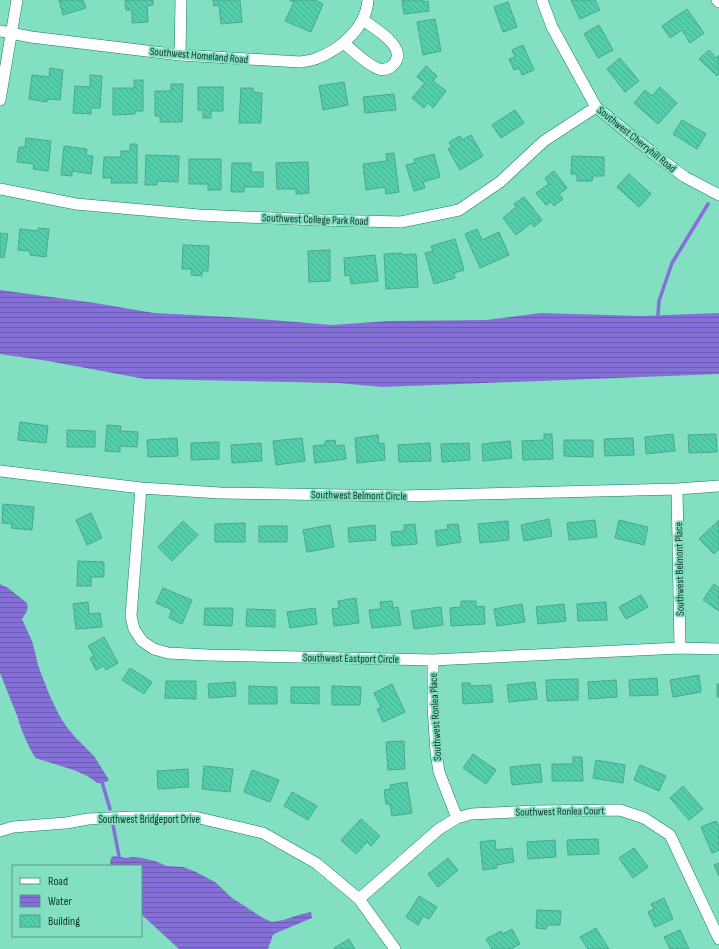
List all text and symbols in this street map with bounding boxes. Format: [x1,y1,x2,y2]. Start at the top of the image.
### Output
street label: Southwest Homeland Road [149,45,249,66]
street label: Southwest Cherryhill Road [595,104,679,175]
street label: Southwest College Park Road [262,211,369,228]
street label: Southwest Belmont Circle [311,488,407,503]
street label: Southwest Belmont Place [672,522,687,616]
street label: Southwest Eastport Circle [303,651,399,666]
street label: Southwest Ronlea Place [427,673,444,761]
street label: Southwest Ronlea Court [515,804,605,819]
street label: Southwest Bridgeport Drive [98,813,200,826]
legend [12,865,142,937]
text: Road [48,874,68,889]
text: Water [48,894,72,909]
text: Building [48,914,80,929]

